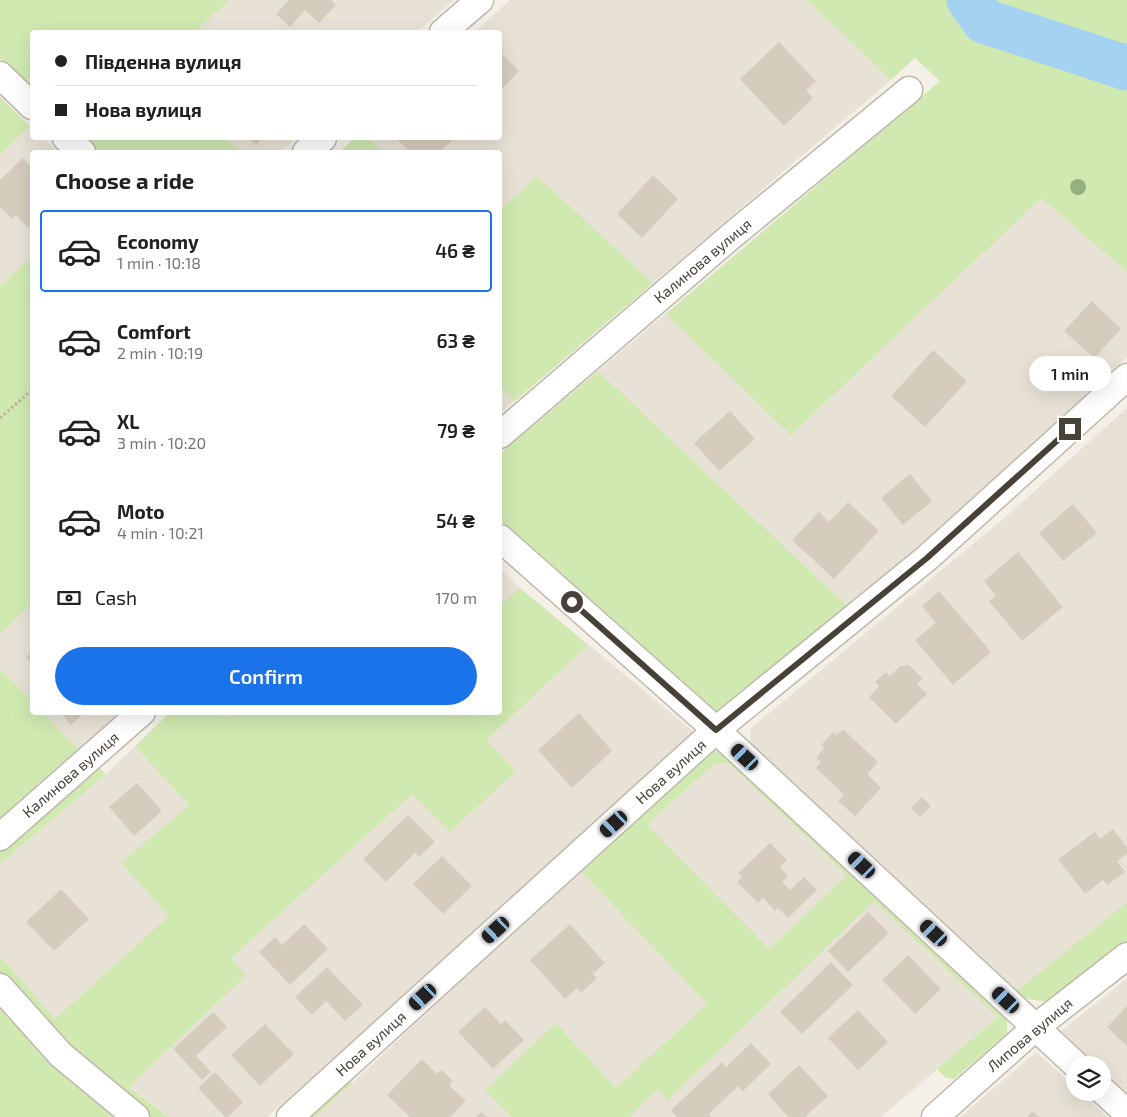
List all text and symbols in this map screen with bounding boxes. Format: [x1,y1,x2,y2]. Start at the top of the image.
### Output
text: Південна вулиця [85,50,241,73]
text: Нова вулиця [85,98,202,121]
text: Choose a ride [55,167,194,193]
street label: Калинова вулиця [650,214,755,307]
icon: car [57,229,102,274]
text: Economy [117,230,199,253]
text: 46 ₴ [435,239,475,262]
text: 1 min · 10:18 [117,253,201,272]
icon: car [57,319,102,364]
text: Comfort [117,320,191,343]
text: 63 ₴ [436,329,475,352]
text: 2 min · 10:19 [117,343,203,362]
callout: 1 min [1029,356,1111,392]
text: 1 min [1051,364,1089,383]
icon: car [57,409,102,454]
text: XL [117,410,139,433]
route end [1059,418,1081,440]
text: 79 ₴ [437,419,475,442]
text: 3 min · 10:20 [117,433,206,452]
icon: car [57,499,102,544]
text: Moto [117,500,165,523]
text: 54 ₴ [436,509,475,532]
text: 4 min · 10:21 [117,523,204,542]
icon: cash [55,584,83,612]
text: Cash [95,586,137,609]
text: 170 m [435,588,477,607]
route start [561,591,583,613]
button: Confirm [55,647,477,705]
street label: Калинова вулиця [19,728,123,822]
street label: Нова вулиця [631,735,710,808]
car [728,741,761,773]
car [597,808,630,840]
car [845,849,878,881]
car [479,914,512,946]
car [917,917,950,949]
car [406,981,439,1013]
car [989,984,1022,1016]
street label: Липова вулиця [983,993,1076,1076]
street label: Нова вулиця [331,1007,410,1080]
map controls [1066,1056,1111,1101]
button: layers [1066,1056,1111,1101]

